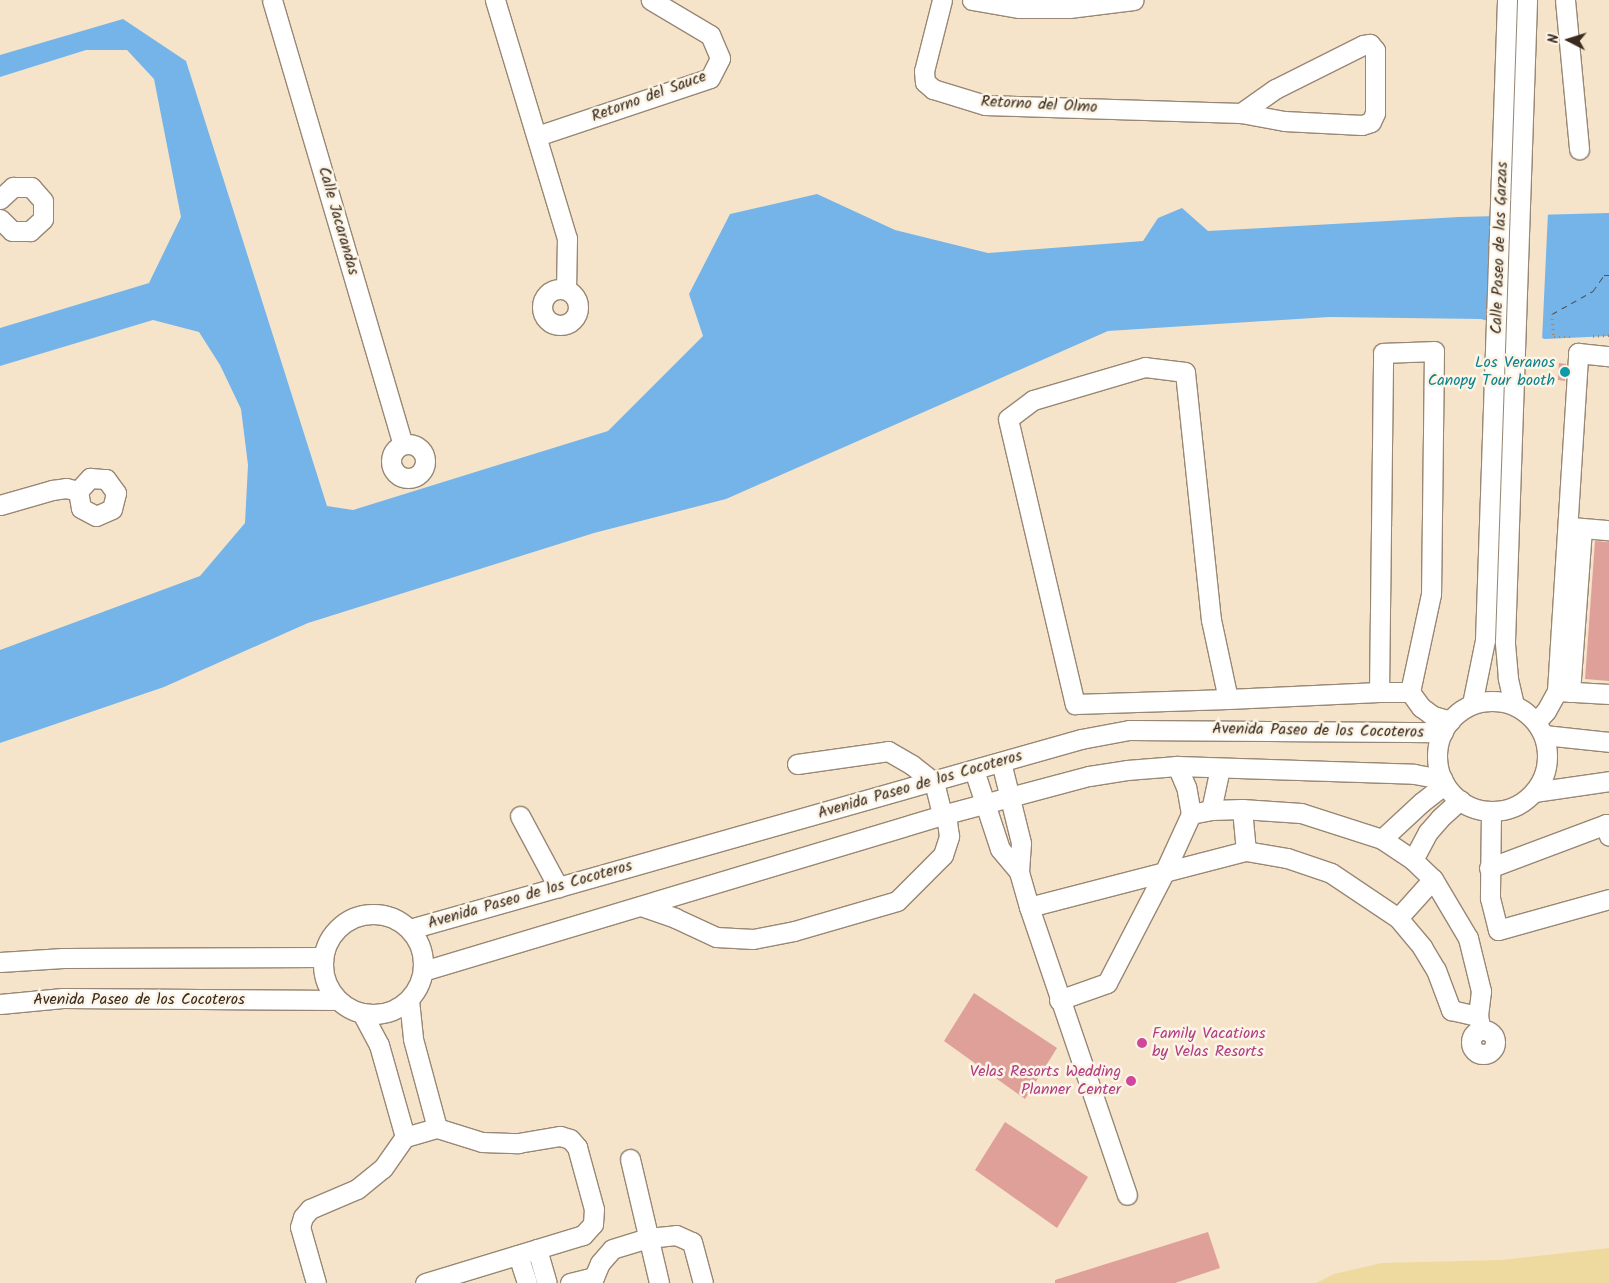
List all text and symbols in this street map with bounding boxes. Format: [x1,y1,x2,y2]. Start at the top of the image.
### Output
north arrow [1544,15,1594,65]
text: N [1543,33,1565,44]
street label: Retorno del Sauce [589,67,709,127]
street label: Retorno del Olmo [980,92,1098,118]
street label: Calle Paseo de las Garzas [1487,161,1513,335]
street label: Calle Jacarandas [313,165,363,277]
place label: Los Veranos Canopy Tour booth [1428,353,1555,391]
marker: Los Veranos Canopy Tour booth [1559,366,1571,378]
street label: Avenida Paseo de los Cocoteros [1212,720,1424,742]
street label: Avenida Paseo de los Cocoteros [816,747,1024,823]
street label: Avenida Paseo de los Cocoteros [426,857,634,933]
street label: Avenida Paseo de los Cocoteros [33,990,245,1010]
place label: Family Vacations by Velas Resorts [1152,1024,1265,1062]
marker: Family Vacations by Velas Resorts [1136,1037,1148,1049]
place label: Velas Resorts Wedding Planner Center [970,1062,1121,1100]
marker: Velas Resorts Wedding Planner Center [1125,1075,1137,1087]

